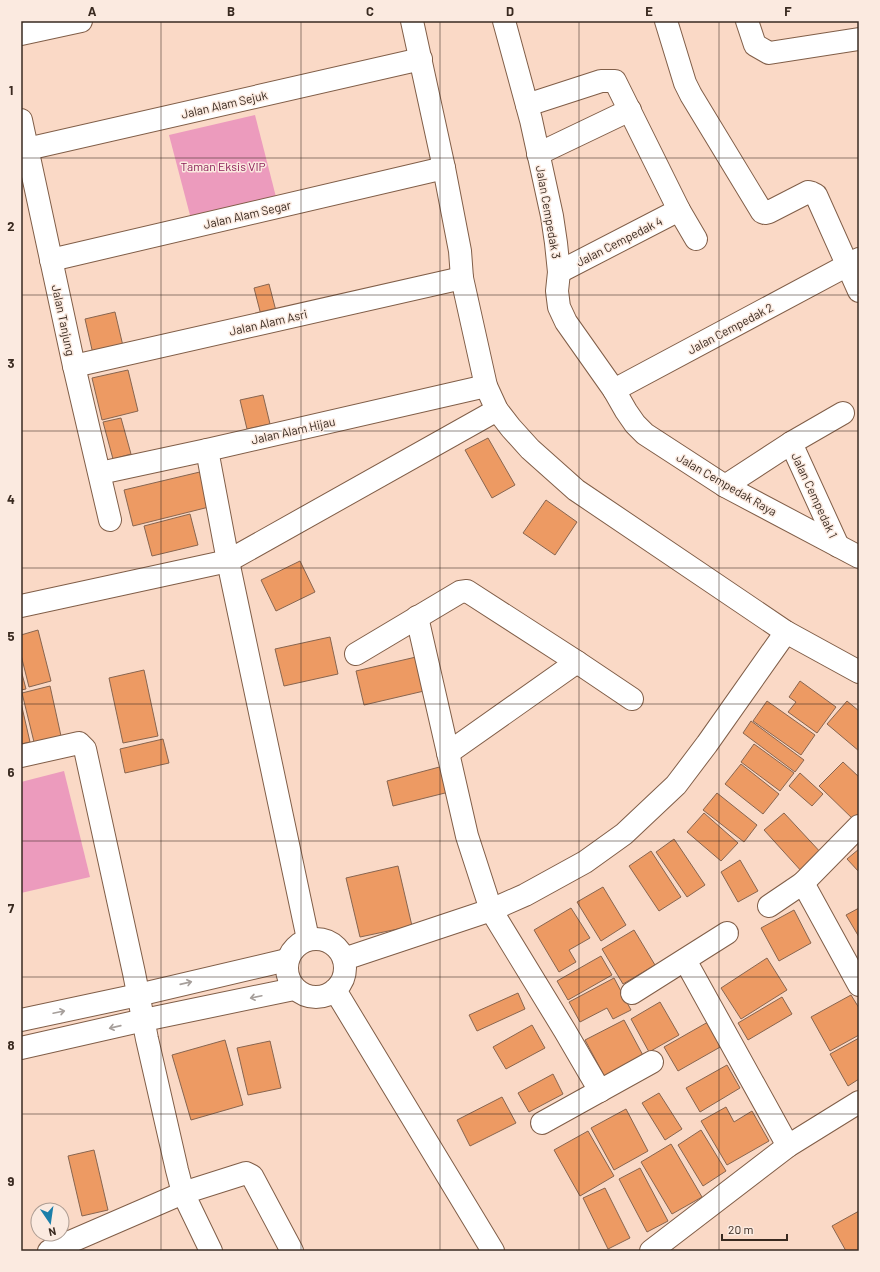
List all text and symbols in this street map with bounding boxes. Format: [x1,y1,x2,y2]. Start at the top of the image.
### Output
text: A [88,3,97,19]
text: B [227,3,235,19]
text: C [366,3,374,19]
text: D [506,3,514,19]
text: E [645,3,653,19]
text: F [784,3,792,19]
text: 1 [9,82,13,98]
street label: Jalan Alam Sejuk [179,87,269,121]
park label: Taman Eksis VIP [180,159,266,173]
street label: Jalan Cempedak 3 [534,164,564,260]
street label: Jalan Alam Segar [202,197,293,231]
street label: Jalan Cempedak 4 [573,213,665,269]
text: 2 [7,218,15,234]
street label: Jalan Tanjung [50,283,78,357]
street label: Jalan Cempedak 2 [685,300,775,356]
street label: Jalan Alam Asri [228,306,308,338]
text: 3 [7,355,15,371]
street label: Jalan Alam Hijau [250,414,336,446]
street label: Jalan Cempedak Raya [674,450,780,518]
street label: Jalan Cempedak 1 [789,450,841,540]
text: 4 [7,491,15,507]
text: 5 [7,628,15,644]
text: 6 [8,764,15,780]
text: 7 [8,900,15,916]
one-way arrow [179,979,192,987]
one-way arrow [250,993,263,1001]
one-way arrow [52,1007,65,1015]
one-way arrow [109,1023,122,1031]
text: 8 [7,1037,15,1053]
text: 9 [8,1173,15,1189]
north arrow [30,1202,70,1242]
scale bar [722,1216,787,1242]
text: 20 m [728,1222,754,1236]
text: N [47,1225,57,1239]

